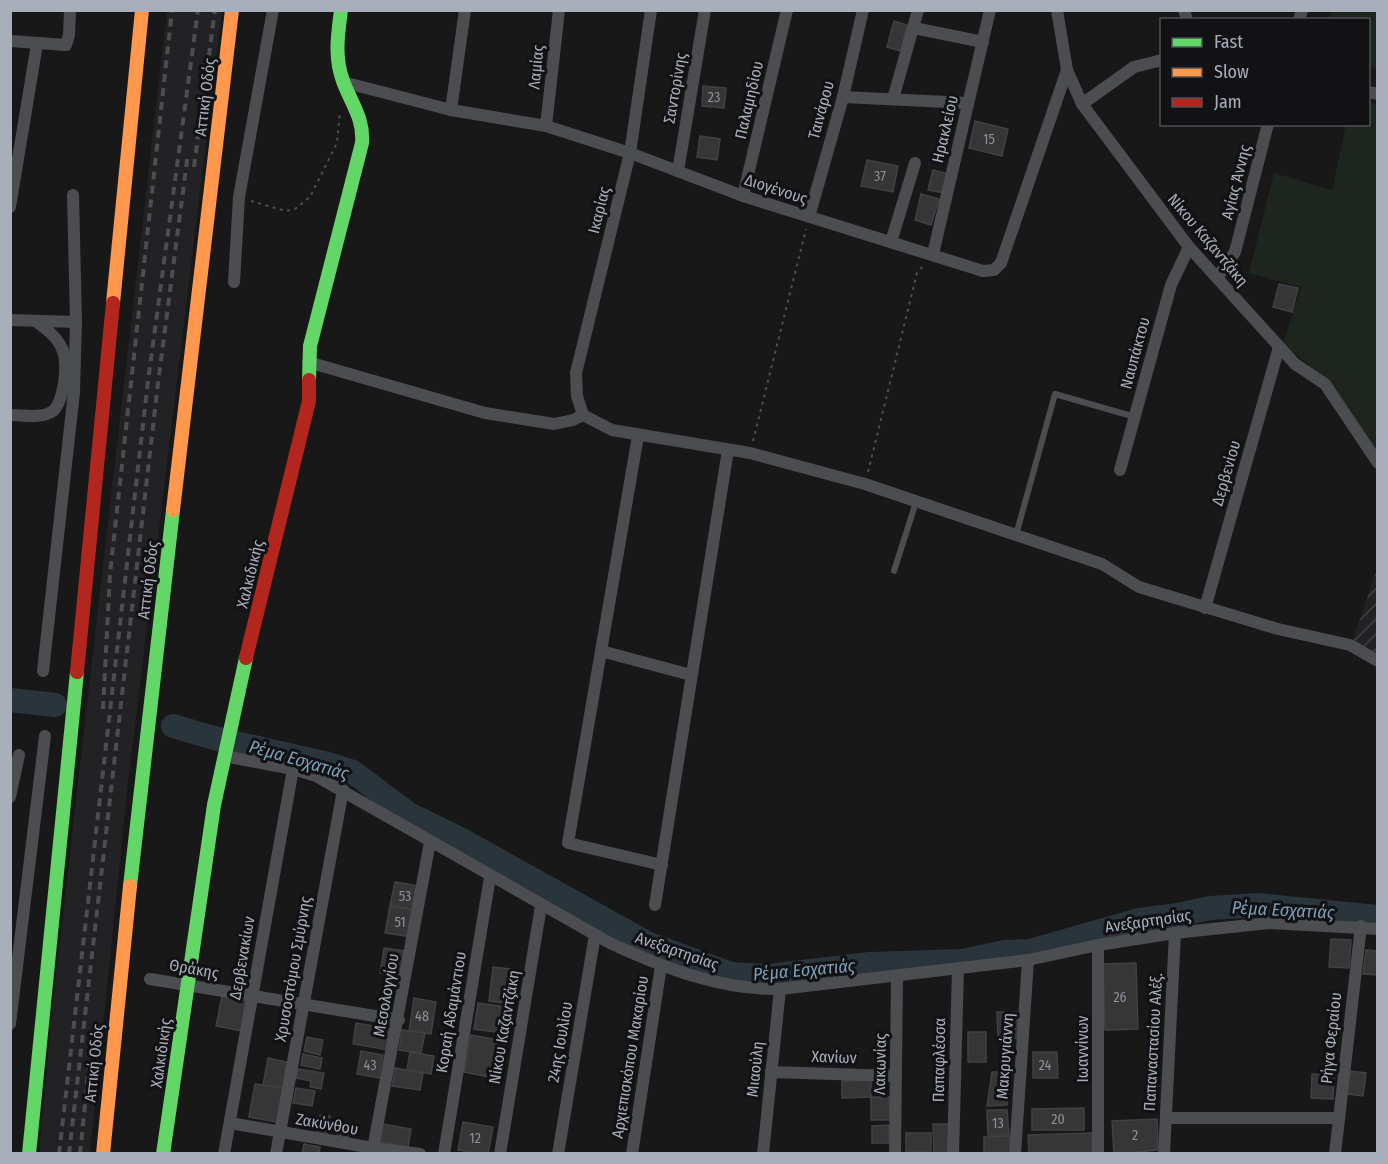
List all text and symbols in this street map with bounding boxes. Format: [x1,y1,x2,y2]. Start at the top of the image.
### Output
legend [1160,18,1370,126]
text: Fast [1214,31,1243,53]
street label: Λαμίας [524,44,548,90]
street label: Σαντορίνης [659,51,691,125]
street label: Αττική Οδός [191,57,219,137]
street label: Παλαμηδίου [731,59,767,141]
text: Slow [1214,61,1249,83]
street label: Ταινάρου [804,79,838,141]
house number: 23 [708,89,720,106]
text: Jam [1214,91,1242,113]
street label: Ηρακλείου [928,93,962,165]
house number: 15 [983,131,995,148]
street label: Αγίας Άννης [1218,142,1255,221]
house number: 37 [874,168,886,185]
street label: Διογένους [742,170,810,208]
street label: Ικαρίας [584,184,614,235]
street label: Νίκου Καζαντζάκη [1164,190,1252,290]
street label: Ναυπάκτου [1116,315,1154,391]
street label: Δερβενίου [1208,438,1244,508]
street label: Χαλκιδικής [232,538,268,610]
street label: Αττική Οδός [134,540,162,620]
water label: Ρέμα Εσχατιάς [247,735,352,785]
house number: 53 [399,888,411,905]
street label: Χρυσοστόμου Σμύρνης [271,894,315,1043]
water label: Ρέμα Εσχατιάς [1231,896,1335,924]
street label: Ανεξαρτησίας [1104,906,1192,936]
house number: 51 [394,914,406,931]
street label: Δερβενακίων [225,915,259,1001]
street label: Ανεξαρτησίας [633,928,721,974]
street label: Κοραή Αδαμάντιου [432,950,470,1074]
street label: Μεσολογγίου [369,952,403,1038]
street label: Θράκης [168,955,220,983]
water label: Ρέμα Εσχατιάς [752,955,857,985]
street label: Νίκου Καζαντζάκη [485,969,523,1085]
street label: Παπαναστασίου Αλέξ. [1140,972,1166,1112]
street label: Αρχιεπισκόπου Μακαρίου [608,974,652,1140]
house number: 26 [1113,989,1127,1006]
street label: Ρήγα Φεραίου [1317,991,1345,1085]
street label: 24ης Ιουλίου [544,1000,576,1084]
house number: 48 [415,1008,429,1025]
street label: Μακρυγιάννη [993,1012,1017,1100]
street label: Ιωαννίνων [1073,1015,1092,1083]
street label: Χαλκιδικής [147,1017,175,1089]
street label: Παπαφλέσσα [929,1018,949,1102]
street label: Αττική Οδός [80,1023,108,1103]
street label: Λακωνίας [870,1033,890,1095]
street label: Μιαούλη [743,1040,767,1098]
street label: Χανίων [811,1047,857,1067]
house number: 43 [364,1057,376,1074]
house number: 24 [1039,1057,1052,1074]
street label: Ζακύνθου [294,1109,360,1139]
house number: 20 [1051,1111,1065,1128]
house number: 13 [992,1115,1004,1132]
house number: 2 [1132,1127,1138,1144]
house number: 12 [469,1130,481,1147]

